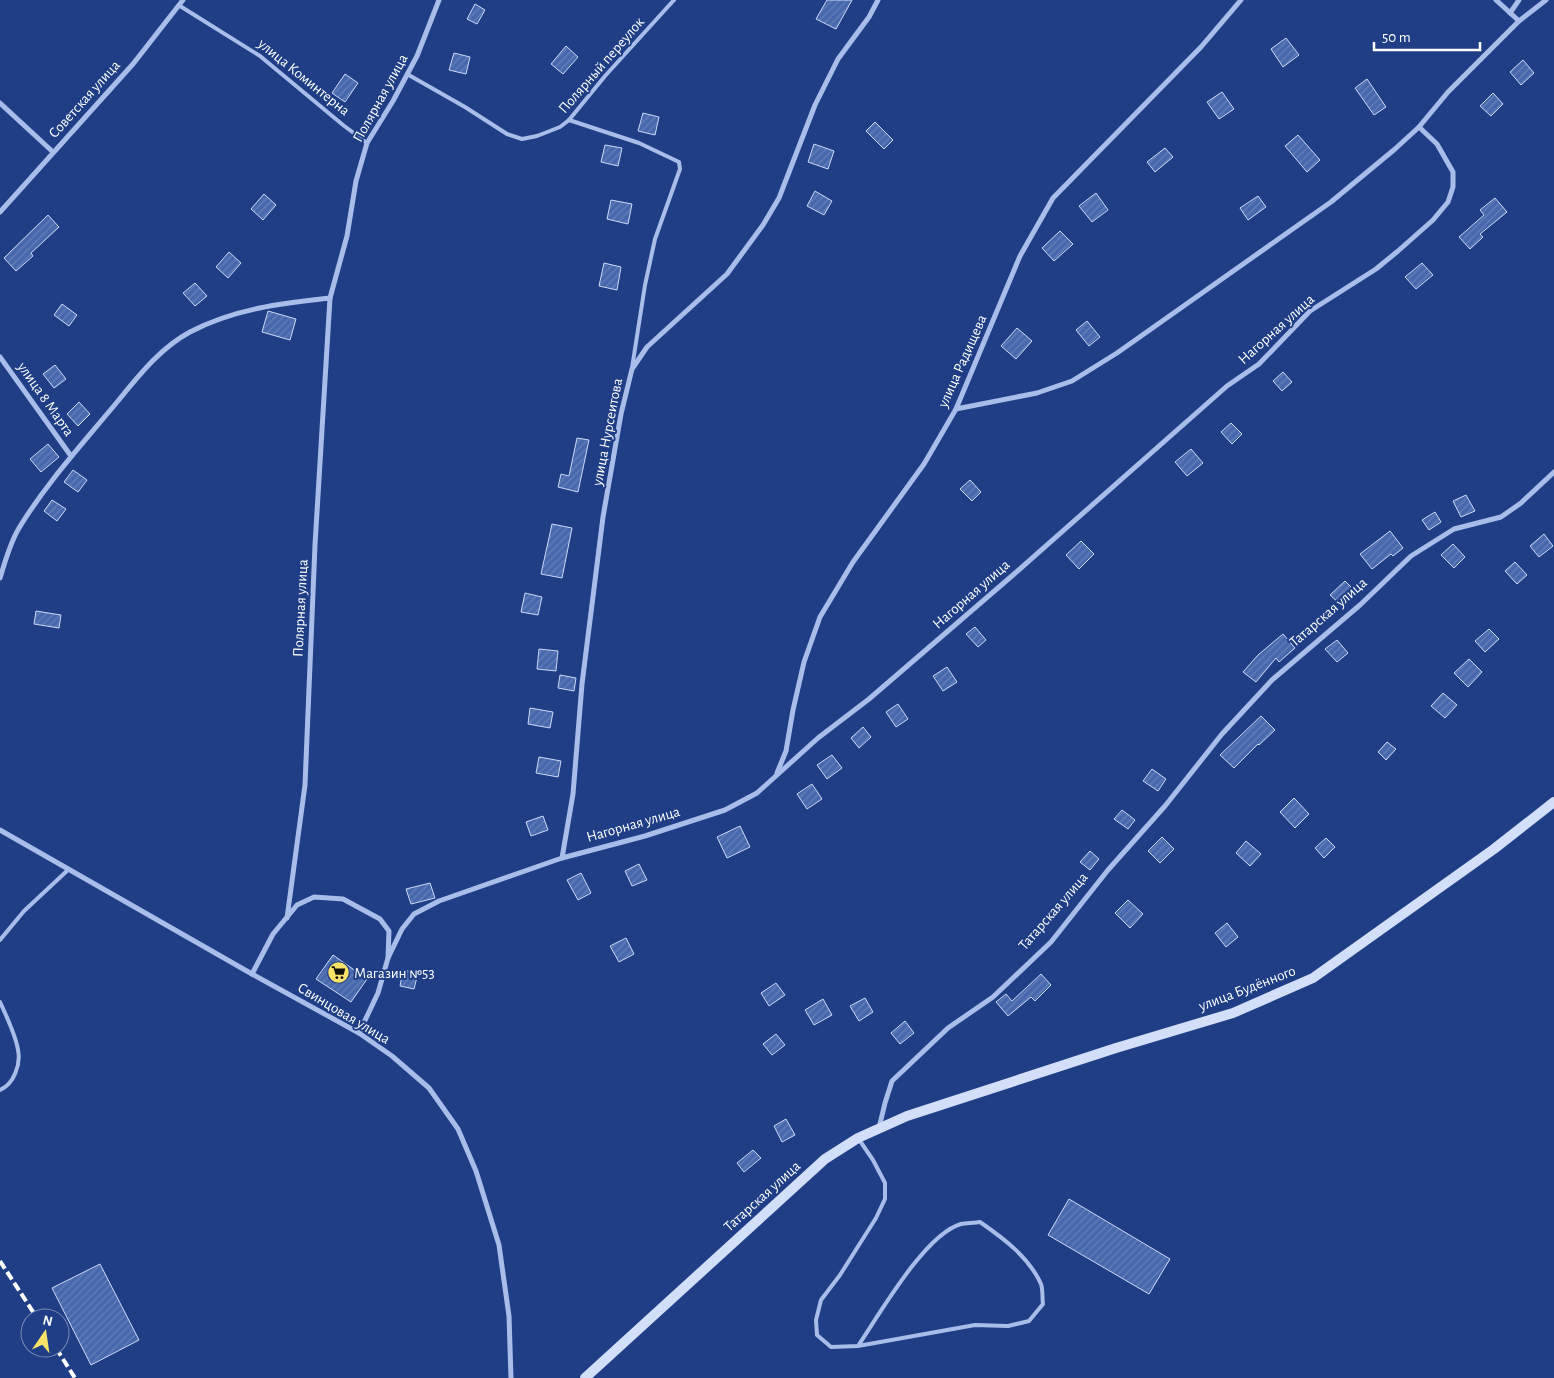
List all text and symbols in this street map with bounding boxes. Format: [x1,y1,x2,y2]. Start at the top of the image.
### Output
street label: Полярный переулок [556,14,647,116]
scale bar [1374,20,1480,52]
text: 50 m [1382,30,1411,45]
street label: улица Коминтерна [254,35,352,119]
street label: Полярная улица [350,52,411,145]
street label: Советская улица [46,58,123,141]
street label: Нагорная улица [1235,291,1317,367]
street label: улица Радищева [935,313,990,411]
street label: улица 8 Марта [14,359,77,439]
street label: улица Нурсеитова [590,377,625,488]
street label: Нагорная улица [930,557,1013,632]
street label: Полярная улица [290,559,311,657]
street label: Татарская улица [1287,575,1370,650]
street label: Нагорная улица [585,804,682,845]
street label: Татарская улица [1016,870,1091,953]
supermarket icon: Магазин №53 [326,961,350,985]
street label: улица Будённого [1196,963,1298,1014]
place label: Магазин №53 [354,966,435,981]
street label: Свинцовая улица [295,980,393,1047]
street label: Татарская улица [721,1158,804,1234]
north arrow [20,1308,70,1358]
text: N [41,1313,54,1329]

